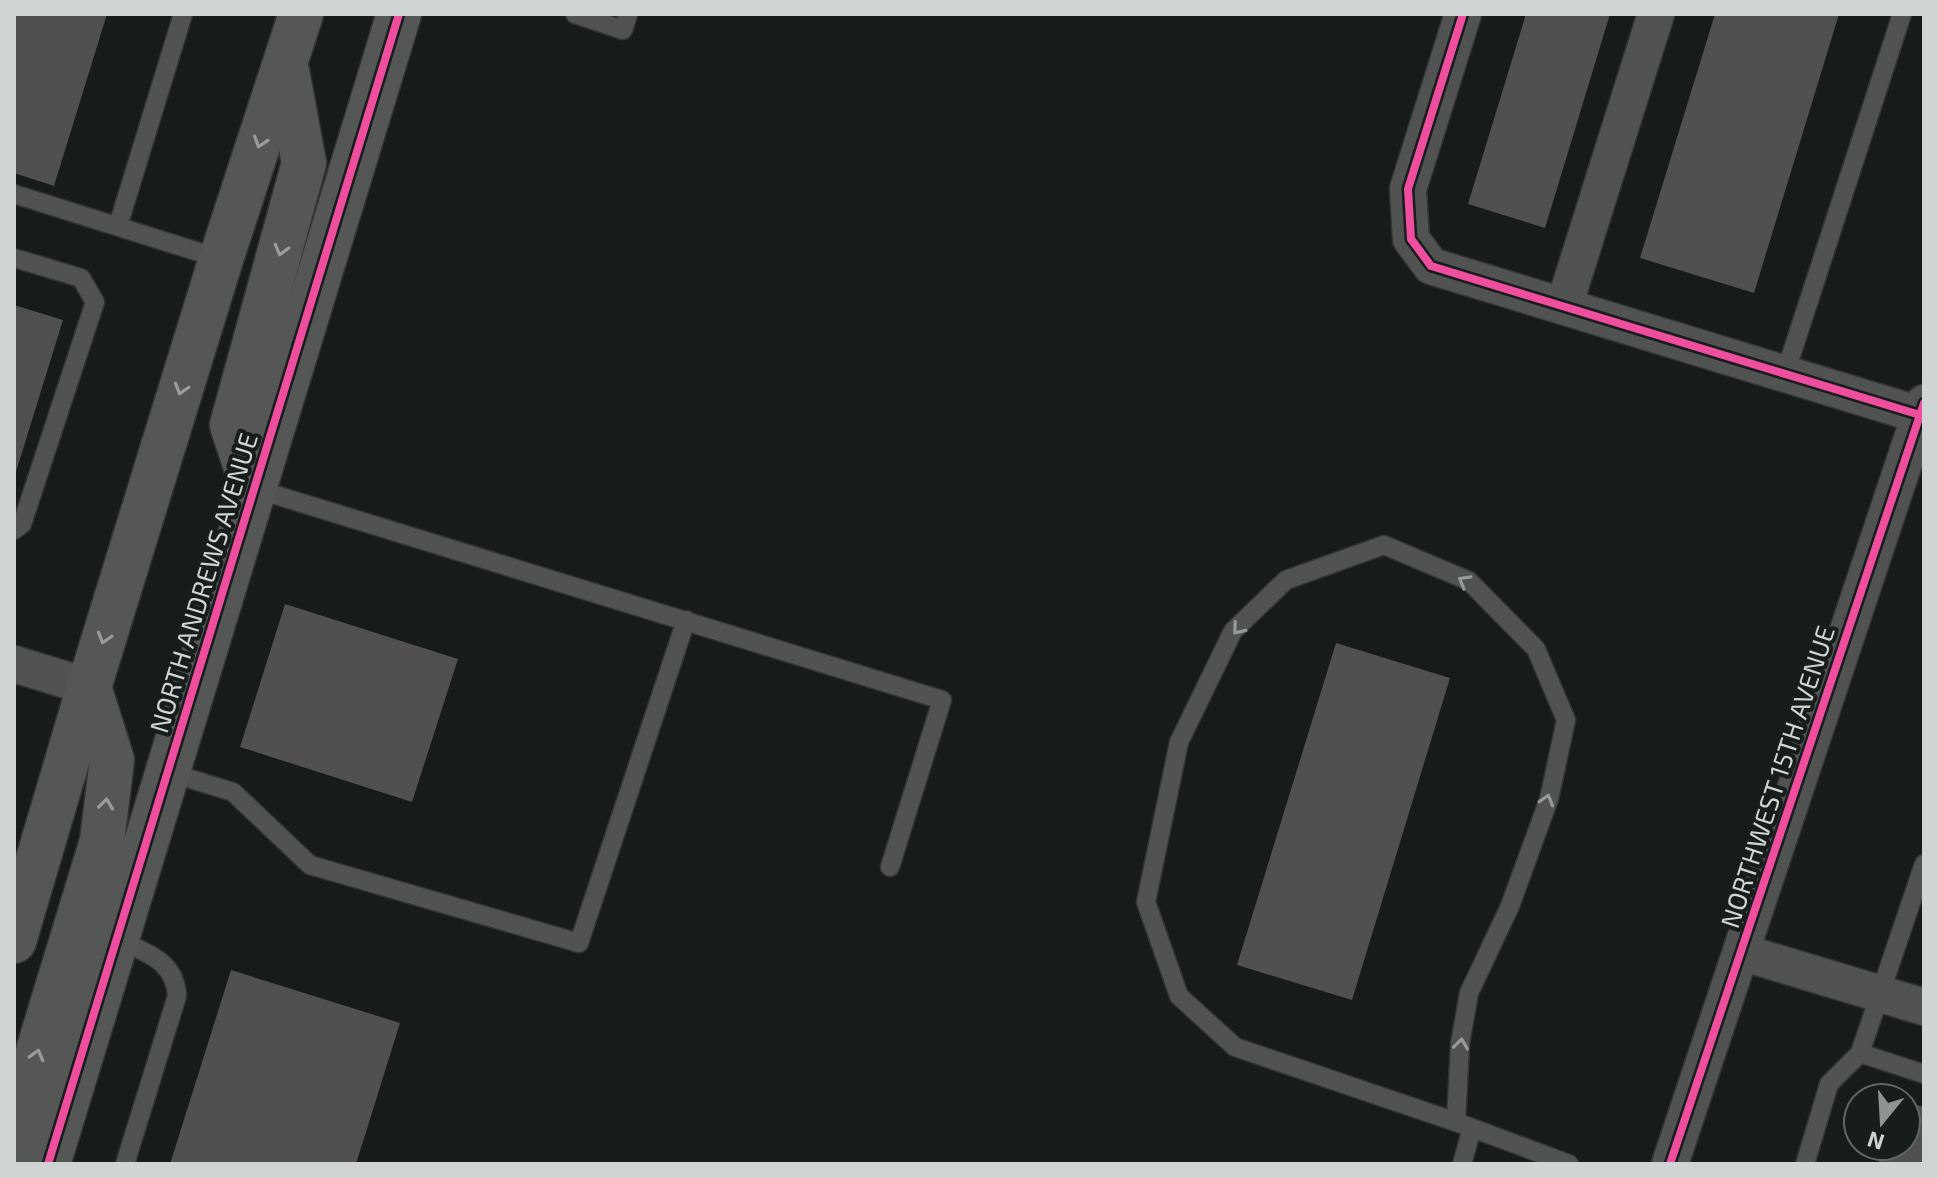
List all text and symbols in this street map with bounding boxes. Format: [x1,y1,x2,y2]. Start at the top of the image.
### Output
one-way arrow [254,134,270,148]
one-way arrow [274,243,291,257]
one-way arrow [174,382,190,396]
street label: NORTH ANDREWS AVENUE [142,429,263,736]
one-way arrow [1458,575,1472,590]
one-way arrow [1233,619,1248,634]
street label: NORTHWEST 15TH AVENUE [1713,622,1840,932]
one-way arrow [97,630,113,644]
one-way arrow [1538,794,1554,808]
one-way arrow [98,798,115,811]
one-way arrow [1453,1037,1470,1050]
one-way arrow [28,1048,44,1062]
north arrow [1842,1082,1922,1162]
text: N [1864,1127,1887,1157]

